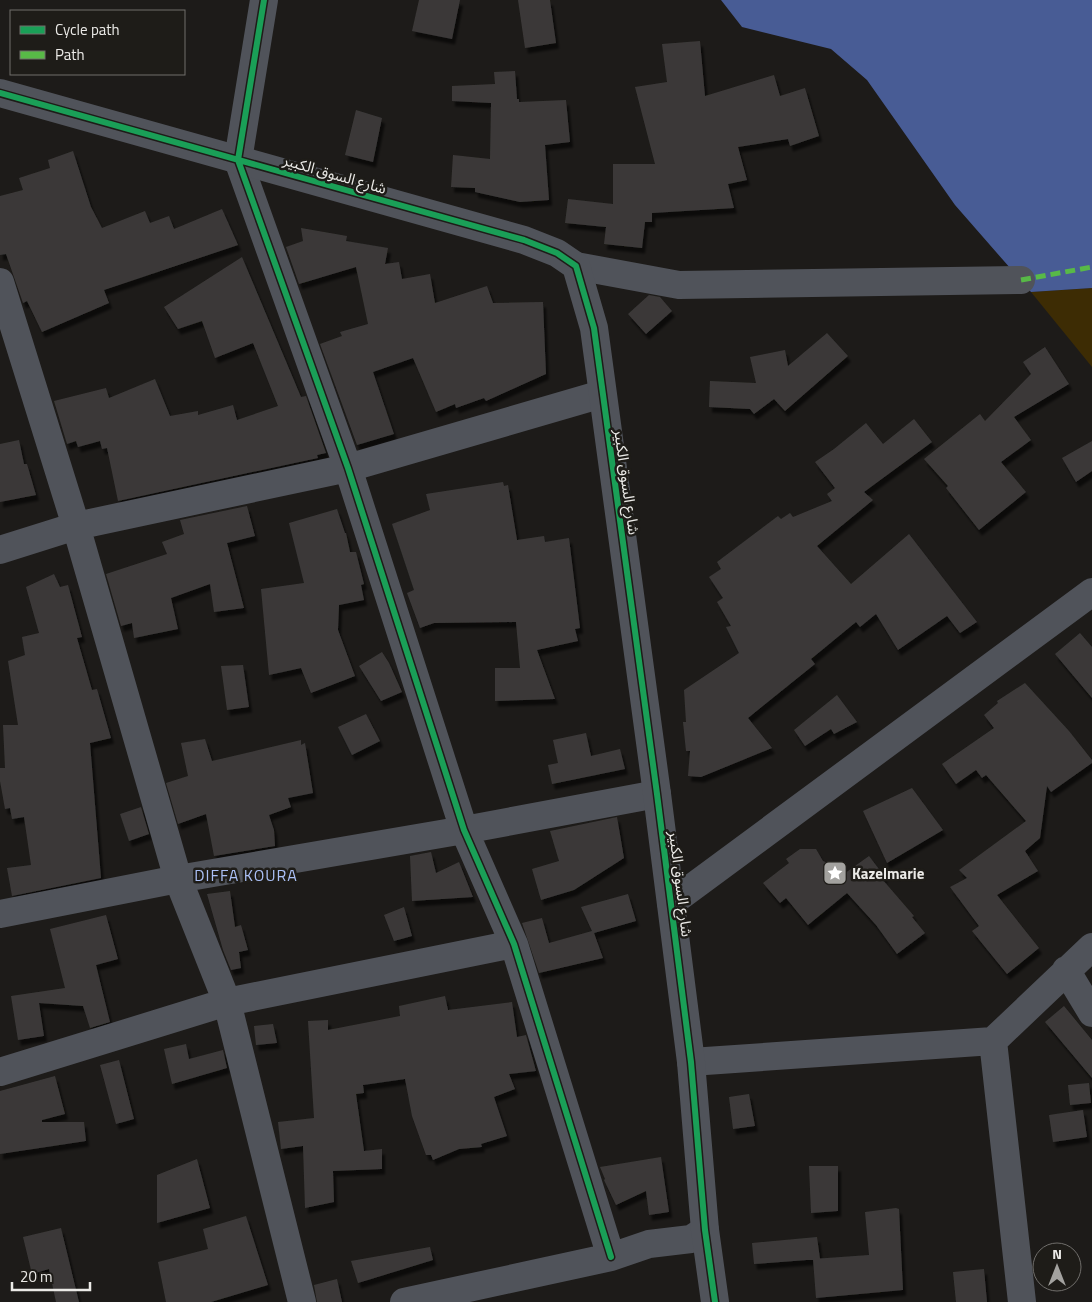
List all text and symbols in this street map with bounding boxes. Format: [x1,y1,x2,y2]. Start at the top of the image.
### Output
legend [10,10,185,75]
text: Cycle path [55,18,120,41]
text: Path [55,43,85,66]
street label: شارع السوق الكبير [279,148,390,201]
street label: شارع السوق الكبير [607,427,646,537]
street label: شارع السوق الكبير [662,829,699,939]
place icon: Kazelmarie [822,860,848,886]
place label: Kazelmarie [852,862,925,885]
district label: DIFFA KOURA [194,863,298,887]
north arrow [1032,1242,1082,1292]
text: N [1052,1243,1062,1264]
scale bar [12,1260,90,1292]
text: 20 m [20,1265,53,1288]

